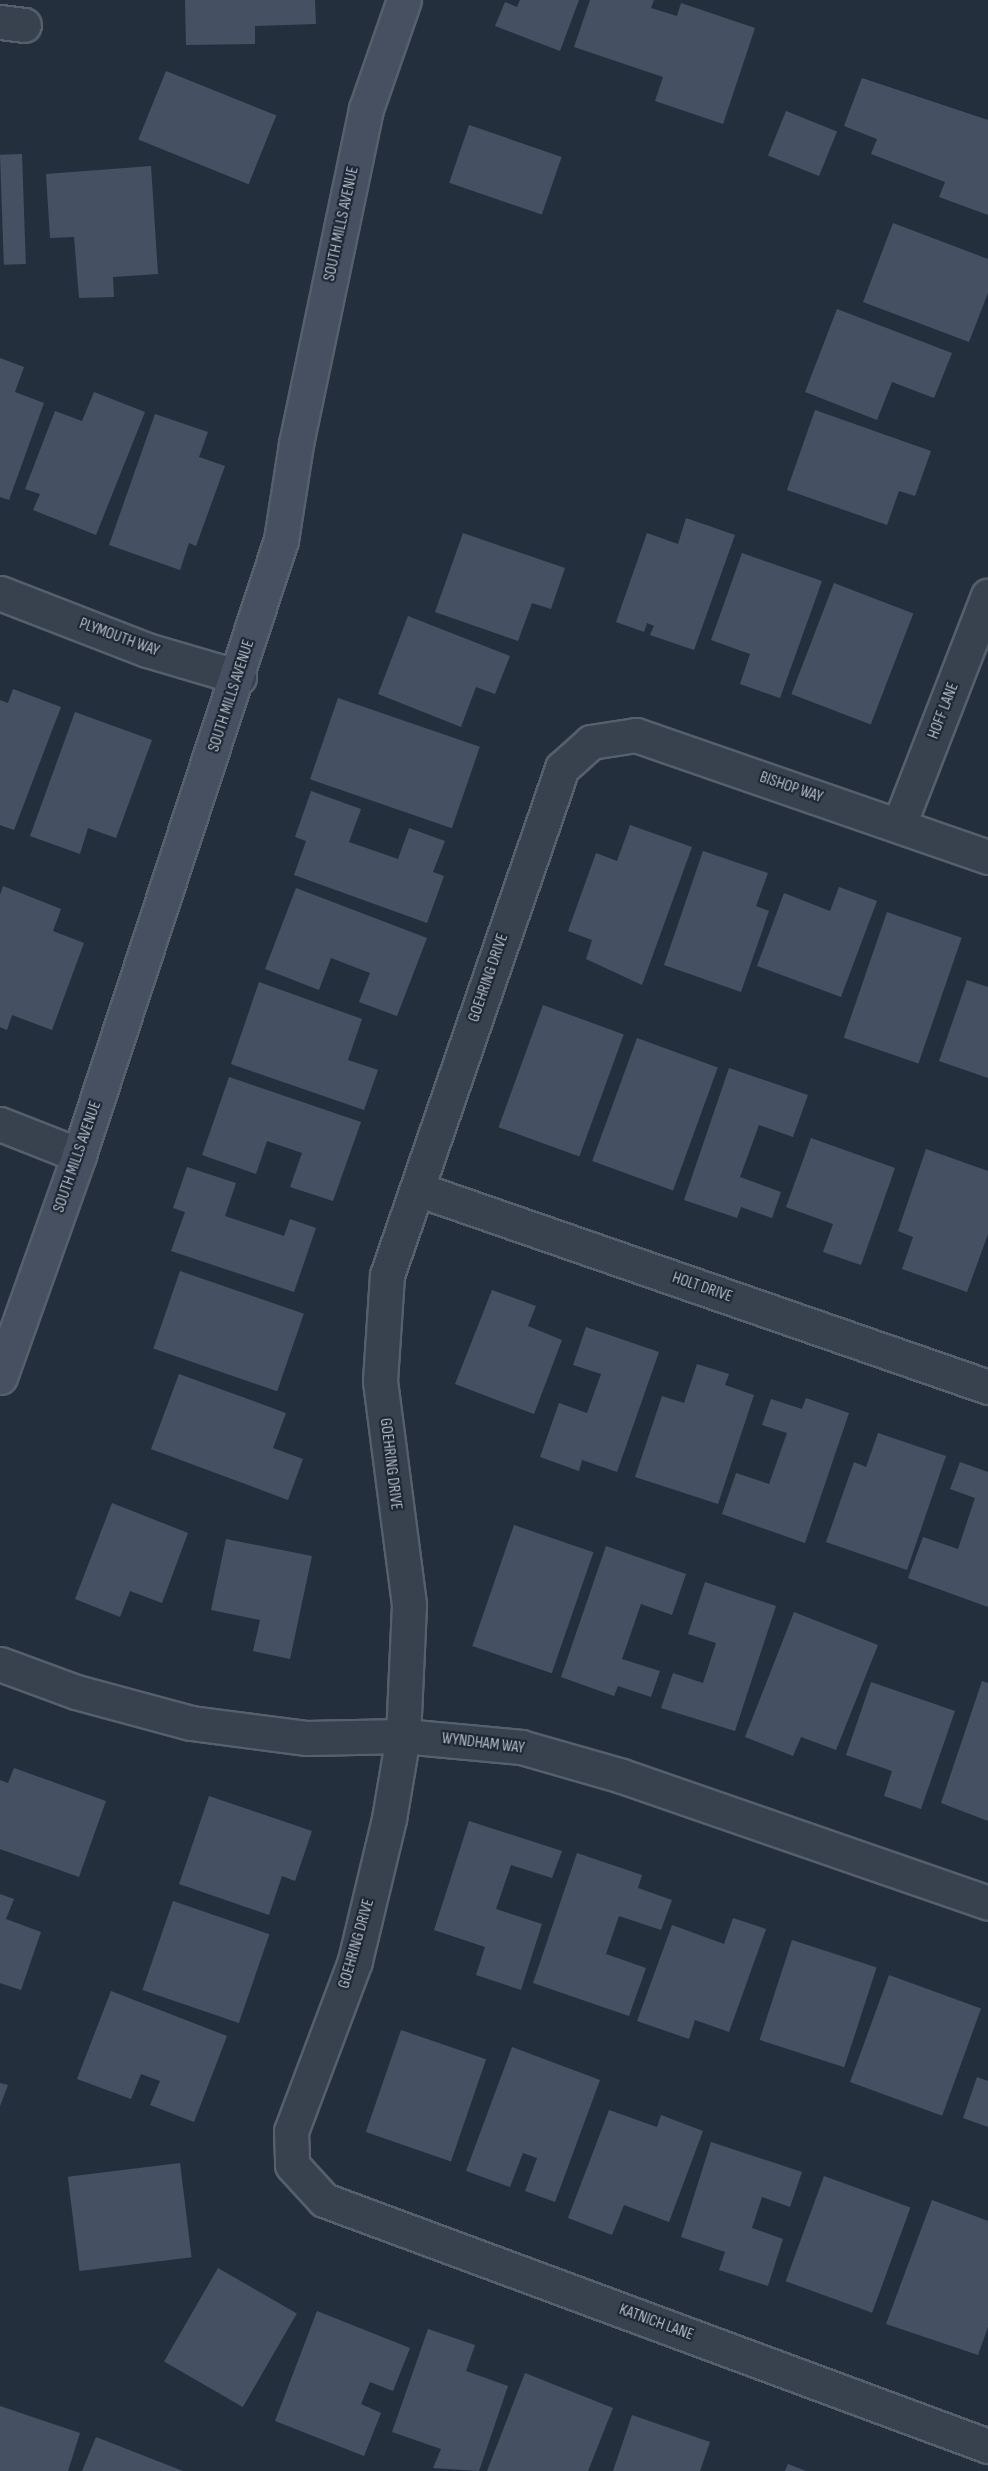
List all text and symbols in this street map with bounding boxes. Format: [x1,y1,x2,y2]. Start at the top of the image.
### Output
street label: SOUTH MILLS AVENUE [320,165,364,283]
street label: PLYMOUTH WAY [76,615,162,661]
street label: SOUTH MILLS AVENUE [205,638,259,754]
street label: HOFF LANE [924,680,964,742]
street label: BISHOP WAY [757,768,825,808]
street label: GOEHRING DRIVE [465,931,513,1025]
street label: SOUTH MILLS AVENUE [50,1099,106,1215]
street label: HOLT DRIVE [669,1269,735,1307]
street label: GOEHRING DRIVE [375,1417,405,1511]
street label: WYNDHAM WAY [441,1729,525,1759]
street label: GOEHRING DRIVE [335,1897,379,1991]
street label: KATNICH LANE [616,2301,696,2345]

